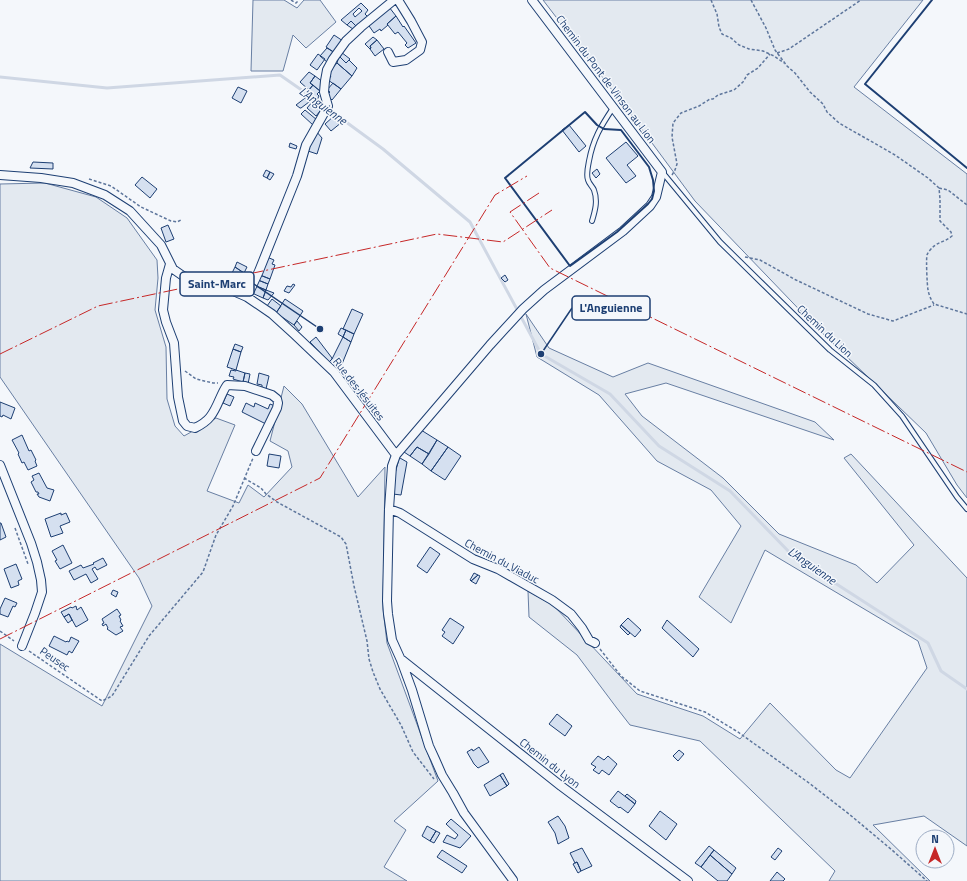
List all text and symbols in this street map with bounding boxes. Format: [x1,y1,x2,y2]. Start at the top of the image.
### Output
street label: Chemin du Pont de Vinson au Lion [552,12,660,147]
water label: L'Anguienne [295,82,352,130]
callout: Saint-Marc [180,272,254,296]
text: Saint-Marc [188,274,246,293]
callout: L'Anguienne [572,296,650,320]
text: L'Anguienne [580,298,642,317]
street label: Chemin du Lion [794,301,856,361]
street label: Rue des Jésuites [329,354,389,424]
street label: Chemin du Viaduc [462,535,542,587]
water label: L'Anguienne [784,542,842,590]
street label: Peusec [37,643,73,675]
street label: Chemin du Lyon [516,734,584,792]
north arrow [915,829,955,869]
text: N [931,831,939,847]

